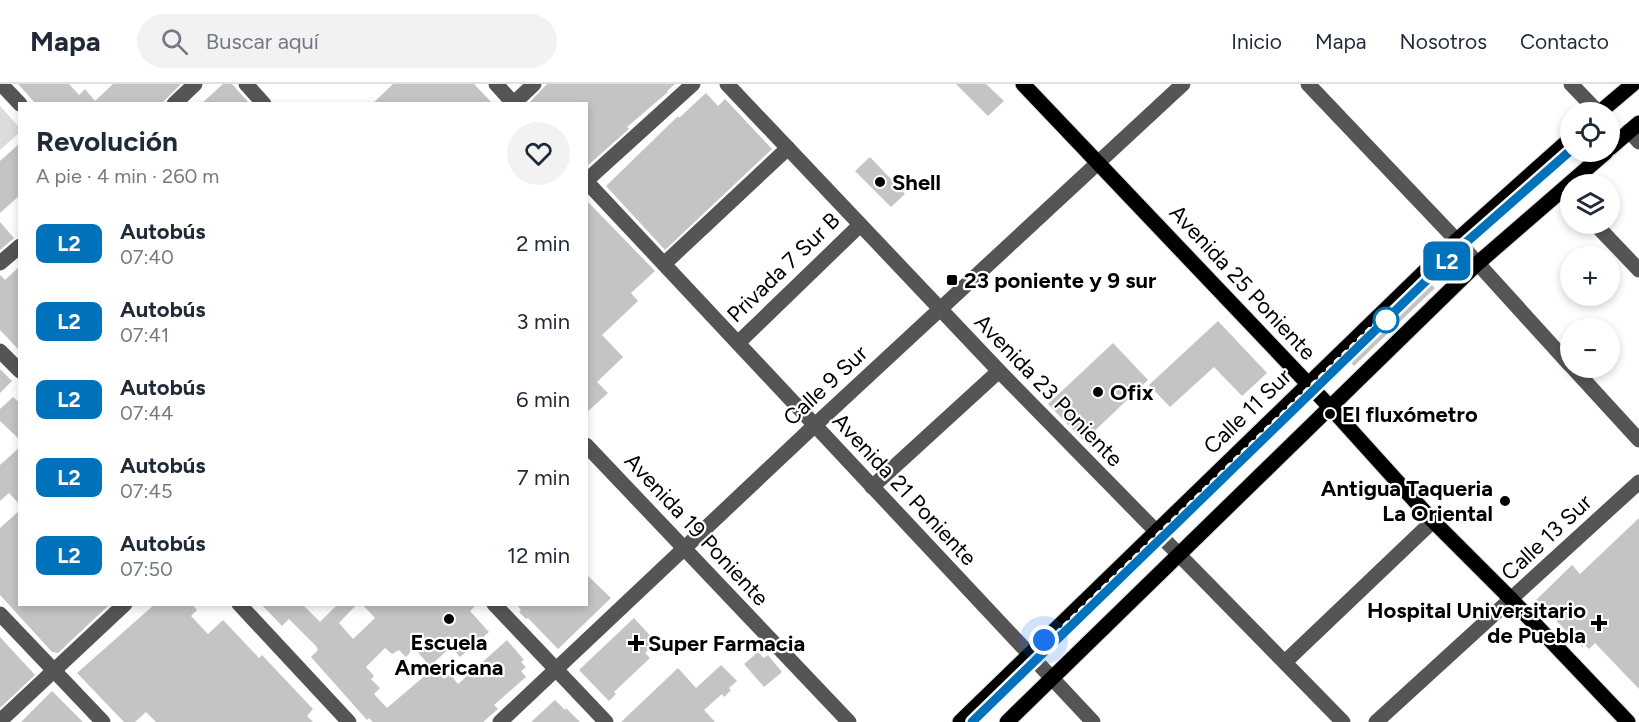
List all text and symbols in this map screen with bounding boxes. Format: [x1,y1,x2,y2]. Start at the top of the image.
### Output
search box [137,14,557,68]
text: Mapa [30,24,101,58]
icon: search [158,25,191,58]
text: Buscar aquí [206,28,319,55]
text: Inicio [1231,29,1282,54]
text: Mapa [1315,29,1367,54]
text: Nosotros [1400,29,1487,54]
text: Contacto [1520,29,1609,54]
map controls [1560,102,1620,378]
button: locate [1560,102,1620,162]
button: heart [507,122,570,185]
text: Revolución [36,124,178,158]
text: A pie · 4 min · 260 m [36,164,219,188]
place label: Shell [892,169,941,196]
button: layers [1560,174,1620,234]
marker: Shell [873,175,887,189]
street label: Avenida 25 Poniente [1164,199,1322,366]
street label: Privada 7 Sur B [721,207,845,328]
text: Autobús [120,218,206,245]
text: 2 min [516,230,570,257]
text: L2 [57,231,81,256]
line badge: L2 [1420,242,1474,280]
text: 07:40 [120,245,174,269]
button: + [1560,246,1620,306]
text: L2 [1435,249,1459,274]
place label: 23 poniente y 9 sur [964,267,1157,294]
marker: 23 poniente y 9 sur [945,273,959,287]
text: Autobús [120,296,206,323]
unlabelled marker [1373,307,1399,333]
text: 3 min [516,308,570,335]
street label: Avenida 23 Poniente [969,308,1128,472]
text: L2 [57,309,81,334]
button: − [1560,318,1620,378]
text: 07:41 [120,323,169,347]
street label: Calle 9 Sur [778,339,873,431]
street label: Calle 11 Sur [1198,363,1297,460]
text: Autobús [120,374,206,401]
place label: Ofix [1110,379,1154,406]
marker: Ofix [1091,385,1105,399]
text: 6 min [516,386,570,413]
text: L2 [57,387,81,412]
text: 07:44 [120,401,173,425]
place label: El fluxómetro [1342,401,1478,428]
street label: Avenida 21 Poniente [827,407,982,571]
marker: El fluxómetro [1323,407,1337,421]
street label: Avenida 19 Poniente [619,447,774,611]
text: Autobús [120,452,206,479]
text: 7 min [517,464,570,491]
text: L2 [57,465,81,490]
place label: Antigua Taqueria La Oriental [1321,475,1493,527]
text: 07:45 [120,479,173,503]
street label: Calle 13 Sur [1495,488,1598,586]
marker: Antigua Taqueria La Oriental [1498,494,1512,508]
text: Autobús [120,530,206,557]
text: 12 min [507,542,570,569]
text: L2 [57,543,81,568]
text: 07:50 [120,557,173,581]
place label: Hospital Universitario de Puebla [1367,597,1586,649]
marker: Escuela Americana [442,612,456,626]
marker: Hospital Universitario de Puebla [1590,614,1608,632]
your location [1029,625,1059,655]
place label: Escuela Americana [394,629,504,681]
place label: Super Farmacia [648,630,805,657]
marker: Super Farmacia [629,636,643,650]

